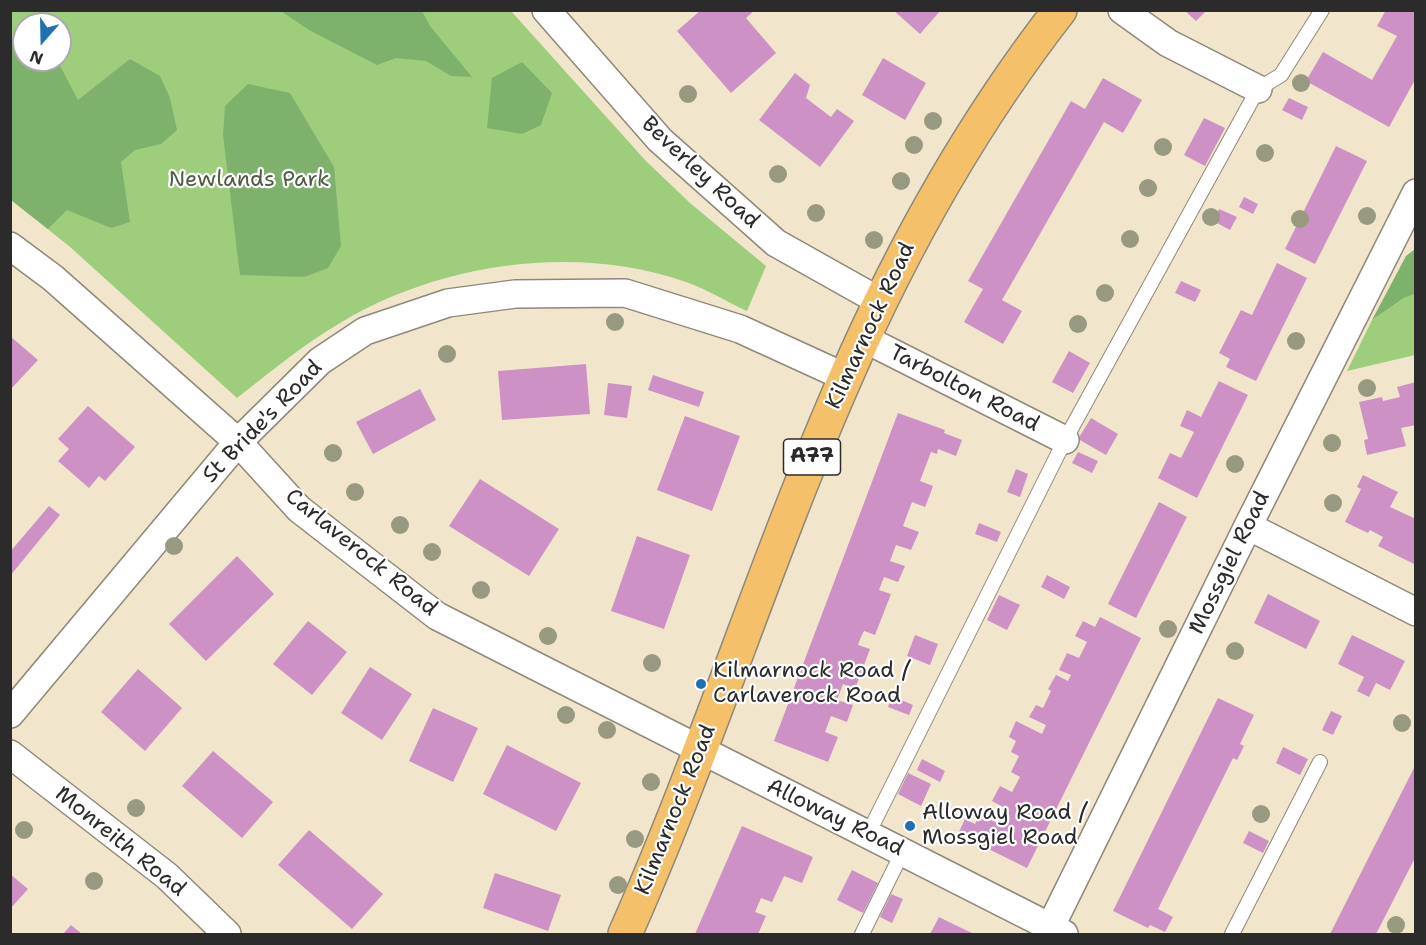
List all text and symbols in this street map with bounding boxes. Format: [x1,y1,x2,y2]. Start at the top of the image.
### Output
north arrow [12,12,72,72]
text: N [27,45,46,70]
street label: Beverley Road [635,111,765,235]
park label: Newlands Park [168,167,330,193]
street label: Kilmarnock Road [821,238,921,414]
street label: Tarbolton Road [885,340,1043,438]
street label: St Bride's Road [198,355,328,489]
road number: A77 [784,439,840,475]
street label: Carlaverock Road [280,484,442,622]
street label: Mossgiel Road [1184,487,1276,639]
place label: Kilmarnock Road / Carlaverock Road [713,658,910,710]
marker: Kilmarnock Road / Carlaverock Road [694,677,708,691]
street label: Kilmarnock Road [630,721,722,899]
street label: Alloway Road [762,773,908,863]
street label: Monreith Road [49,781,191,903]
place label: Alloway Road / Mossgiel Road [922,800,1087,852]
marker: Alloway Road / Mossgiel Road [903,819,917,833]

